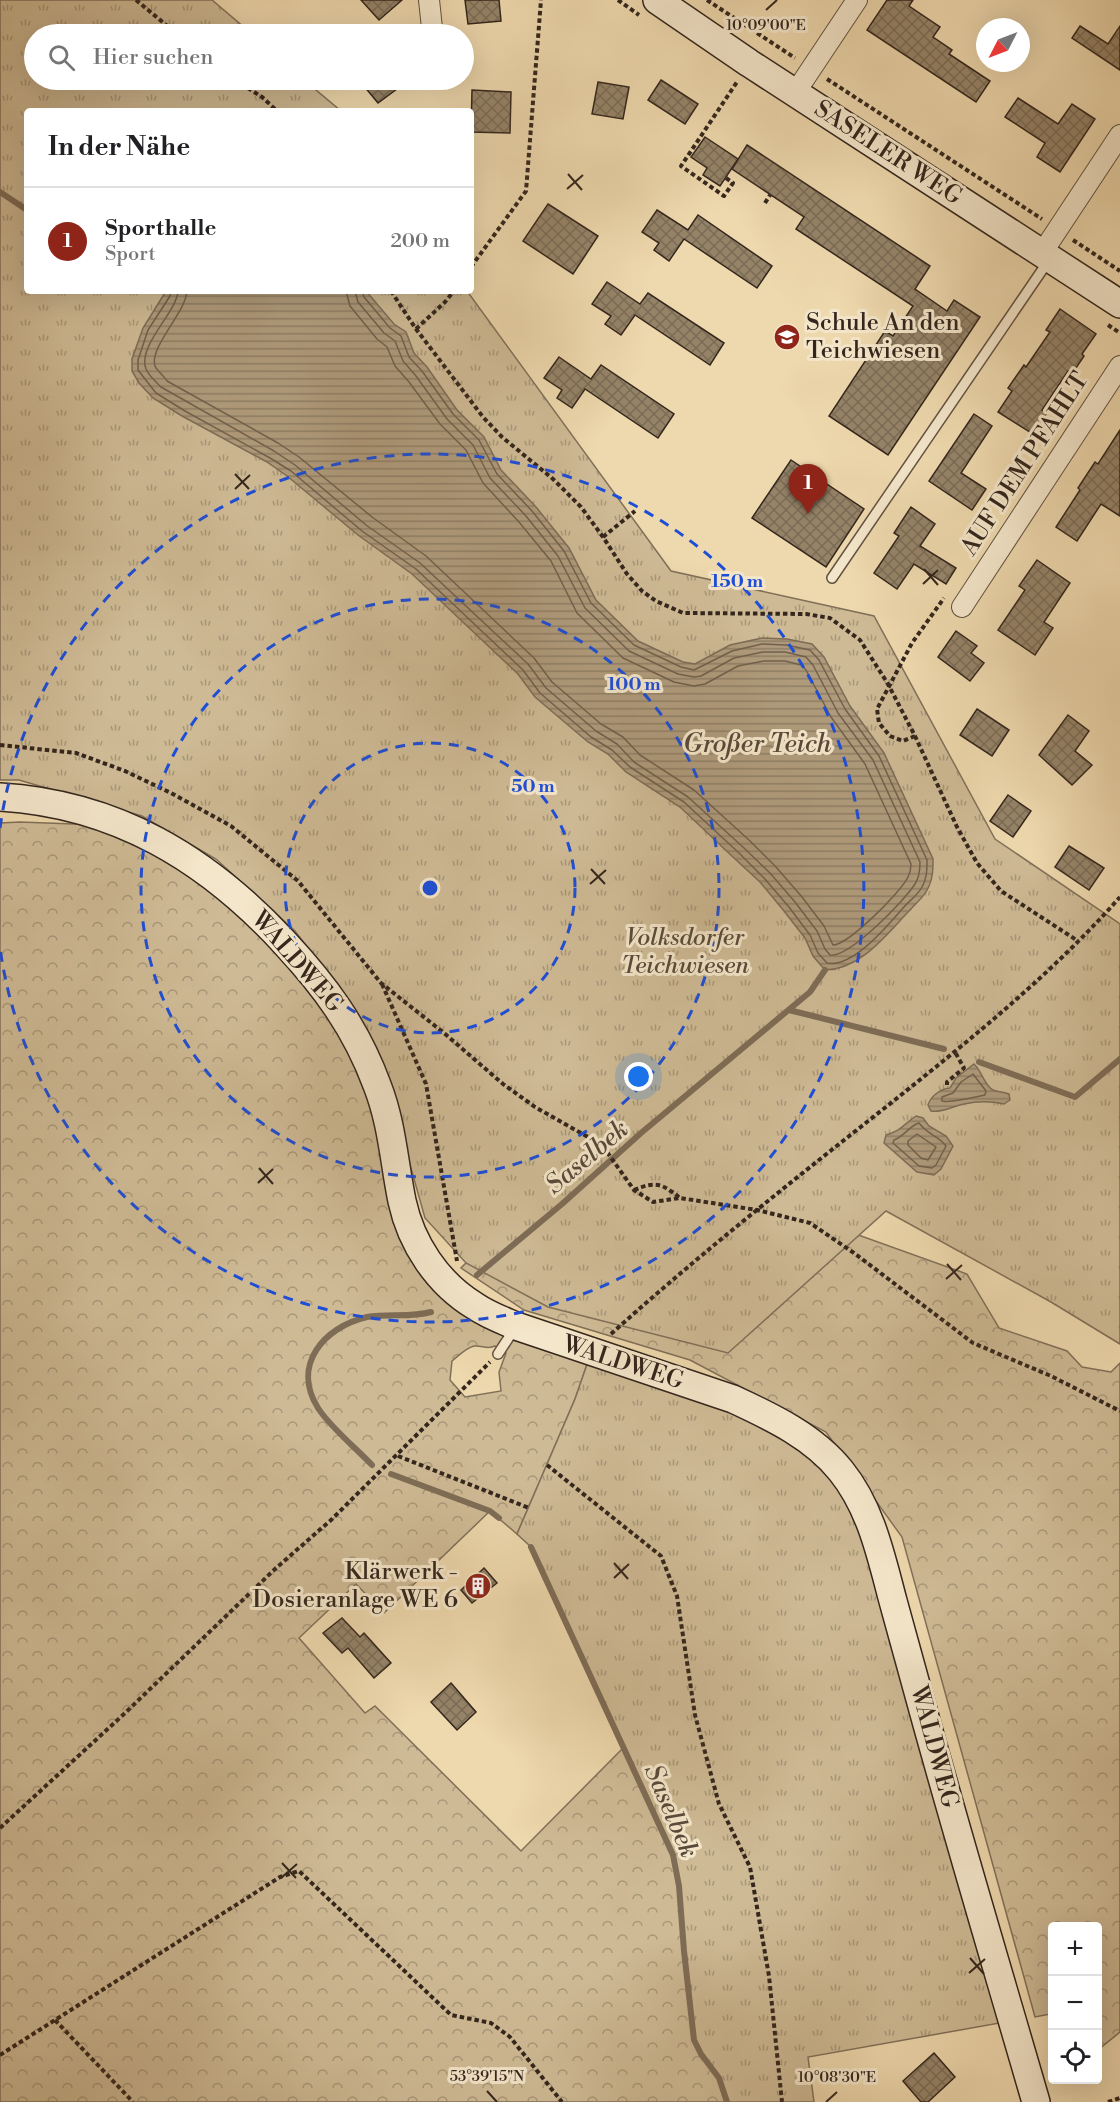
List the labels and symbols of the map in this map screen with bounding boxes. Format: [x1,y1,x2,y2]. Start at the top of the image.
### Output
text: 10°09'00"E [726,16,806,35]
north arrow [976,18,1030,72]
street label: SASELER WEG [808,94,968,212]
place label: Schule An den Teichwiesen [806,308,960,366]
school or university icon: Schule An den Teichwiesen [772,322,802,352]
street label: AUF DEM PFAHLT [954,367,1096,562]
pin: 1 [788,464,828,514]
text: 150 m [711,570,764,593]
text: 100 m [607,673,661,696]
water label: Großer Teich [683,728,832,760]
text: 50 m [511,775,555,798]
centre of rings [420,878,440,898]
street label: WALDWEG [244,904,350,1019]
park label: Volksdorfer Teichwiesen [621,923,749,981]
your location [624,1062,653,1091]
water label: Saselbek [539,1113,635,1201]
street label: WALDWEG [558,1329,688,1397]
place label: Klärwerk - Dosieranlage WE 6 [252,1557,458,1615]
building icon: Klärwerk - Dosieranlage WE 6 [463,1571,493,1601]
street label: WALDWEG [903,1682,965,1812]
water label: Saselbek [637,1759,705,1863]
text: 53°39'15"N [450,2067,524,2086]
text: 10°08'30"E [798,2068,876,2087]

